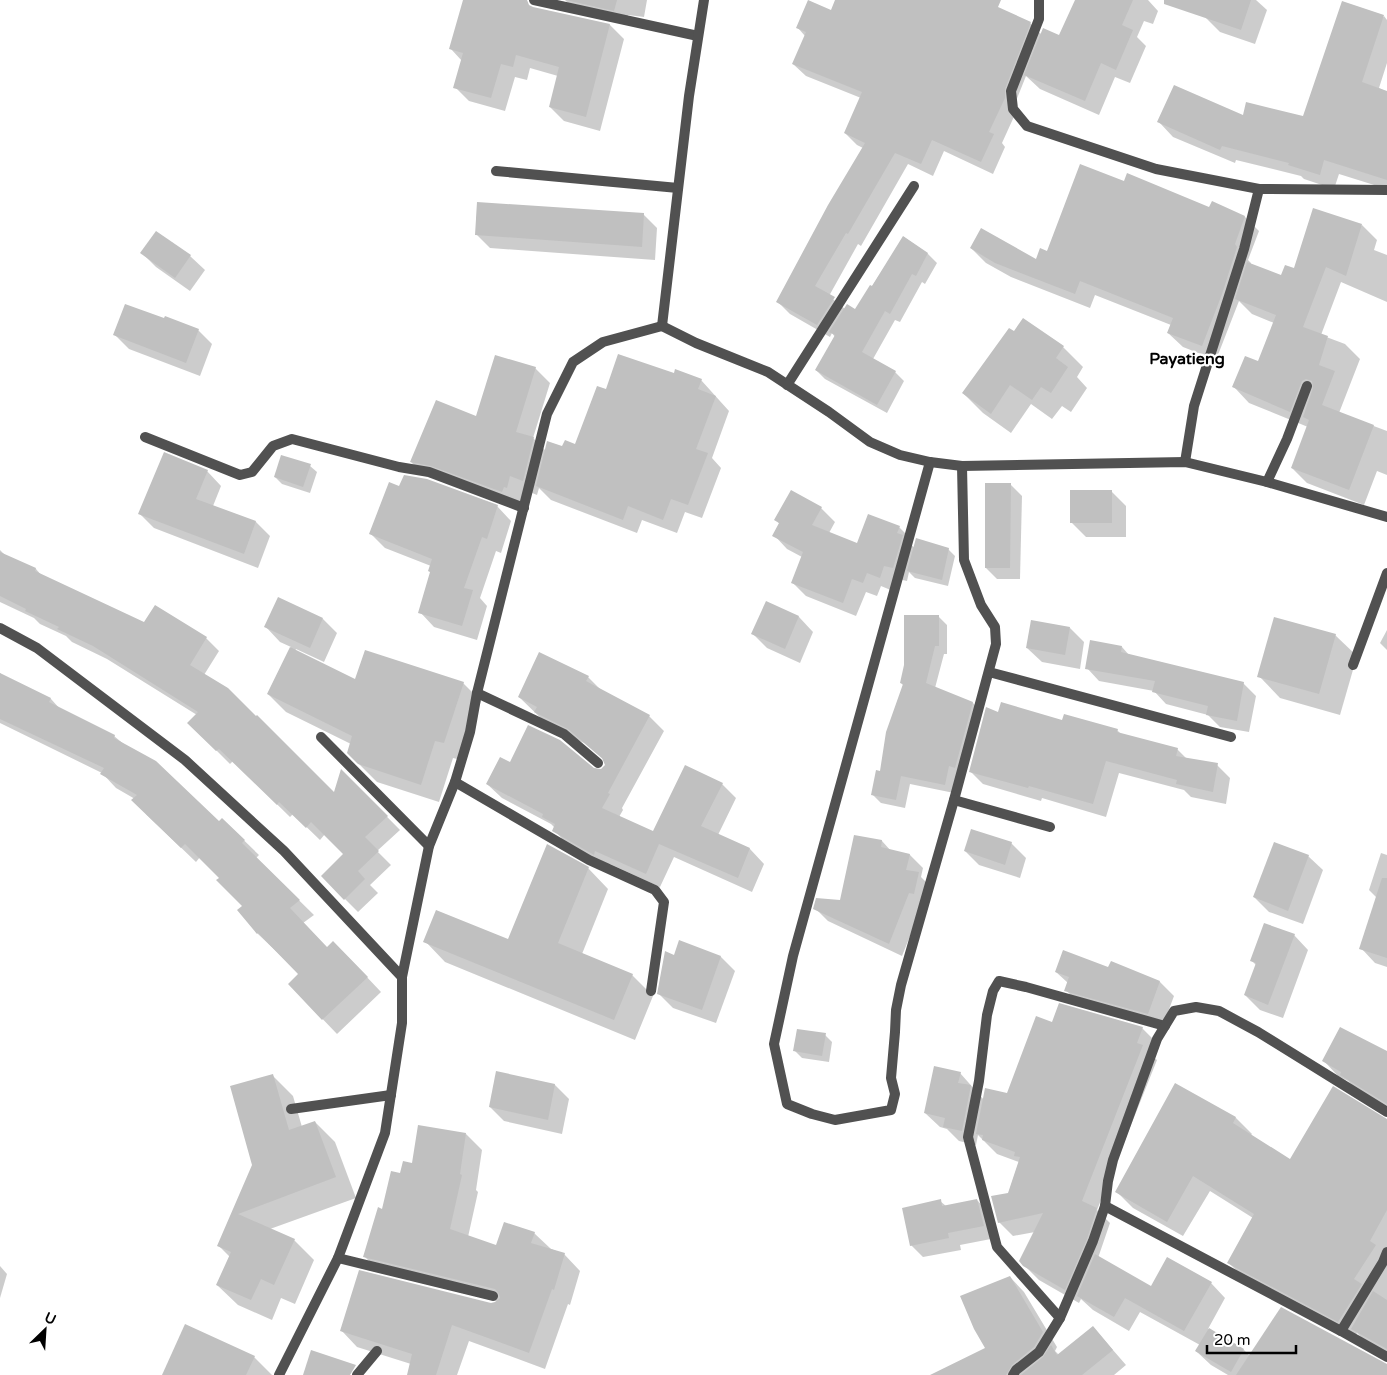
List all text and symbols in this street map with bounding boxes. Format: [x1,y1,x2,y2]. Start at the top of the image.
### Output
district label: Payatieng [1149,349,1225,369]
north arrow [20,1305,70,1355]
text: U [42,1309,59,1329]
scale bar [1207,1322,1296,1354]
text: 20 m [1214,1331,1251,1349]

